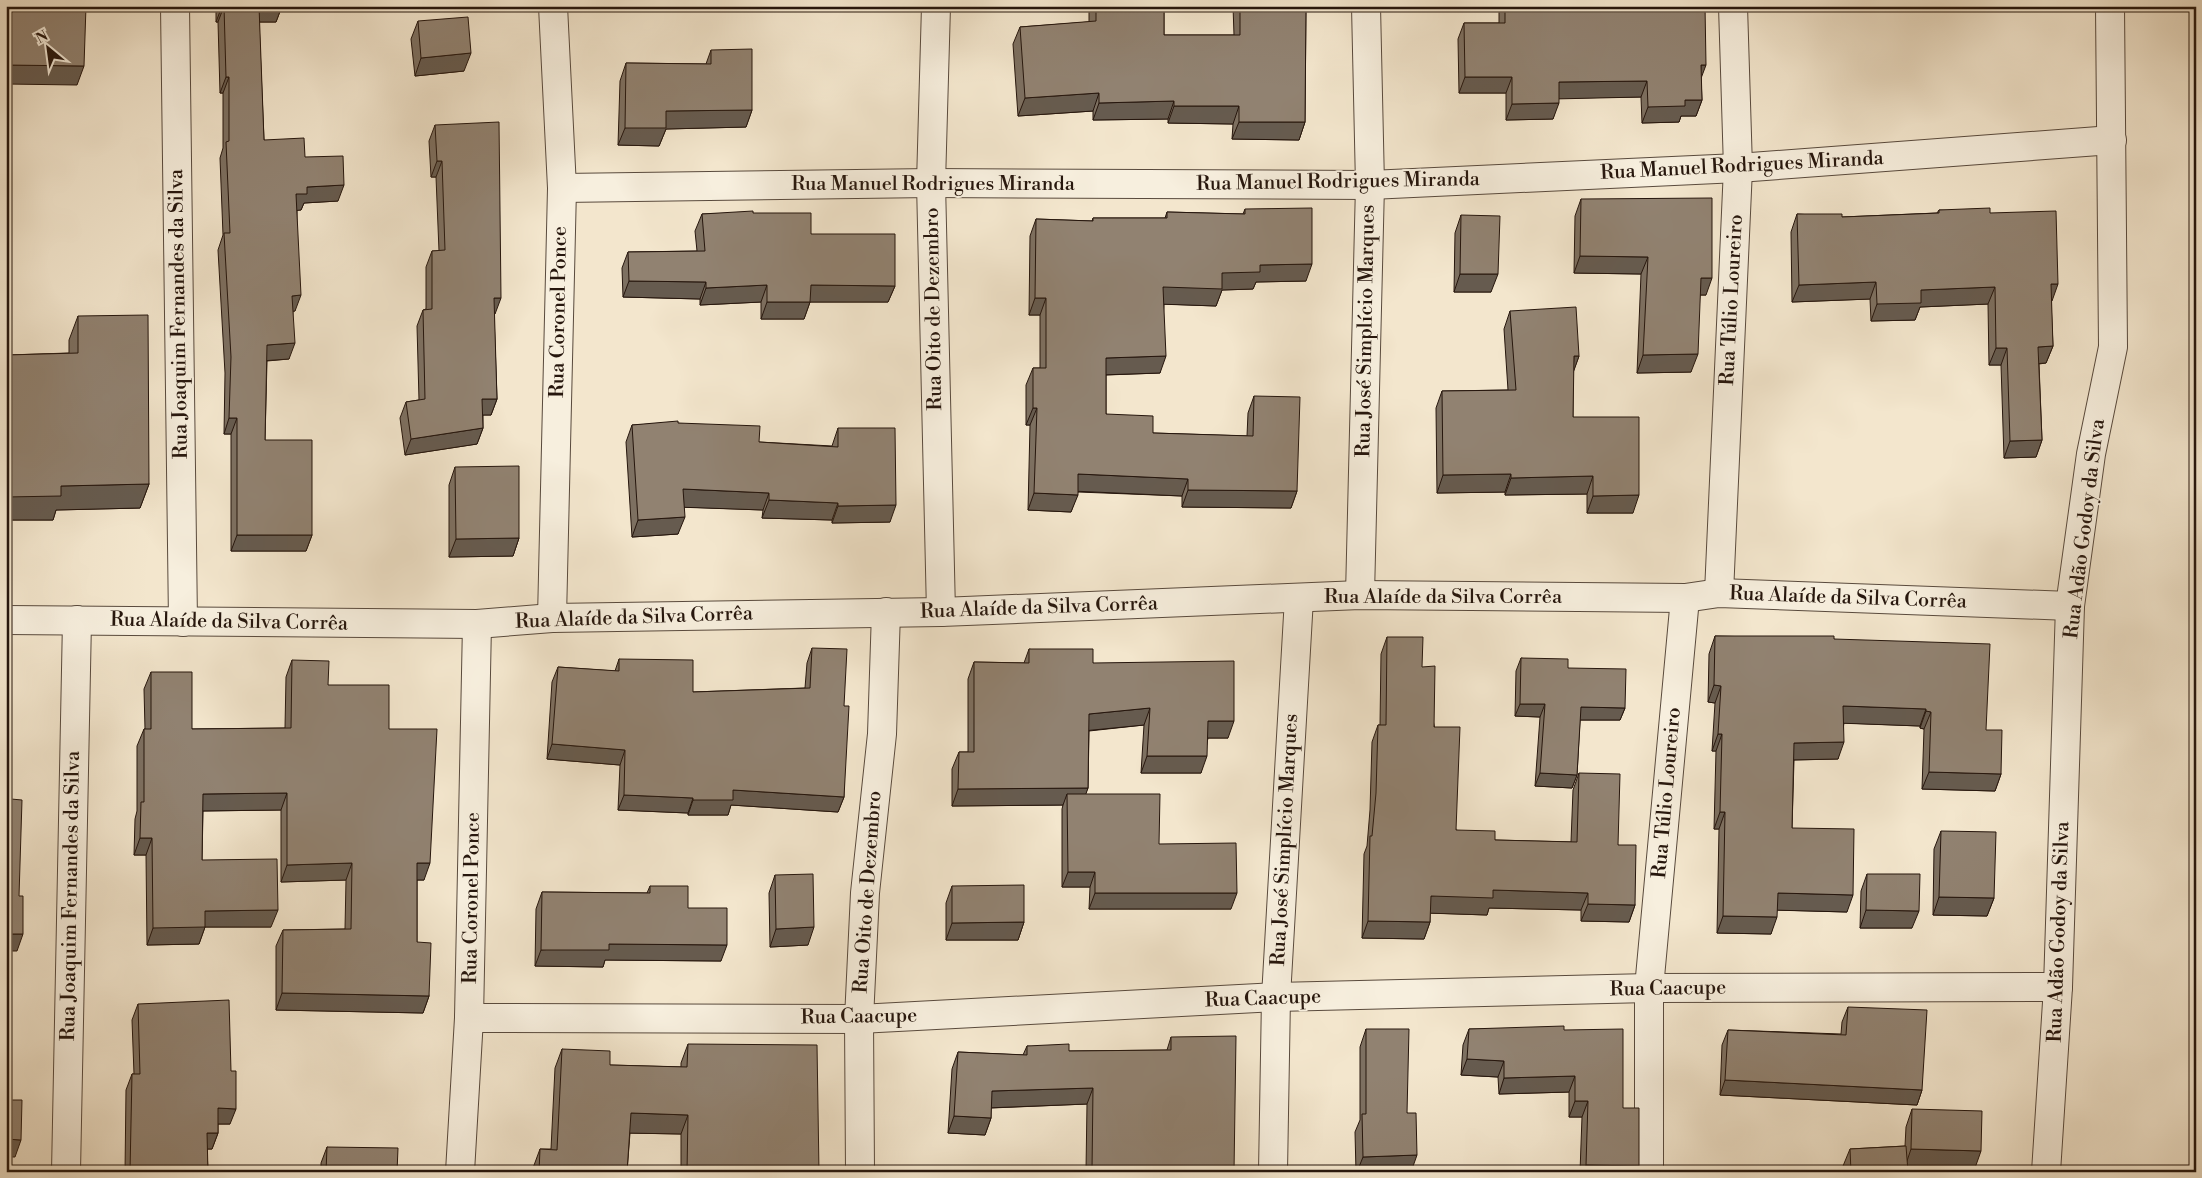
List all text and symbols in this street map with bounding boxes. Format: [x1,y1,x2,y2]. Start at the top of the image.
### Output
north arrow [22,22,72,72]
text: N [33,27,51,48]
street label: Rua Manuel Rodrigues Miranda [1600,146,1885,186]
street label: Rua Manuel Rodrigues Miranda [1196,167,1481,197]
street label: Rua Joaquim Fernandes da Silva [164,168,194,459]
street label: Rua Manuel Rodrigues Miranda [791,172,1076,197]
street label: Rua José Simplício Marques [1351,204,1381,458]
street label: Rua Oito de Dezembro [920,207,948,411]
street label: Rua Túlio Loureiro [1715,214,1749,386]
street label: Rua Coronel Ponce [545,226,573,398]
street label: Rua Adão Godoy da Silva [2059,417,2111,640]
street label: Rua Alaíde da Silva Corrêa [1729,581,1968,615]
street label: Rua Alaíde da Silva Corrêa [1324,585,1563,610]
street label: Rua Alaíde da Silva Corrêa [920,591,1159,625]
street label: Rua Alaíde da Silva Corrêa [515,601,754,635]
street label: Rua Alaíde da Silva Corrêa [110,607,349,637]
street label: Rua Túlio Loureiro [1647,706,1687,880]
street label: Rua José Simplício Marques [1266,713,1304,967]
street label: Rua Joaquim Fernandes da Silva [56,750,86,1041]
street label: Rua Oito de Dezembro [848,790,888,994]
street label: Rua Coronel Ponce [458,812,486,984]
street label: Rua Adão Godoy da Silva [2043,820,2075,1043]
street label: Rua Caacupe [1609,975,1727,1003]
street label: Rua Caacupe [1204,984,1322,1014]
street label: Rua Caacupe [800,1003,918,1031]

